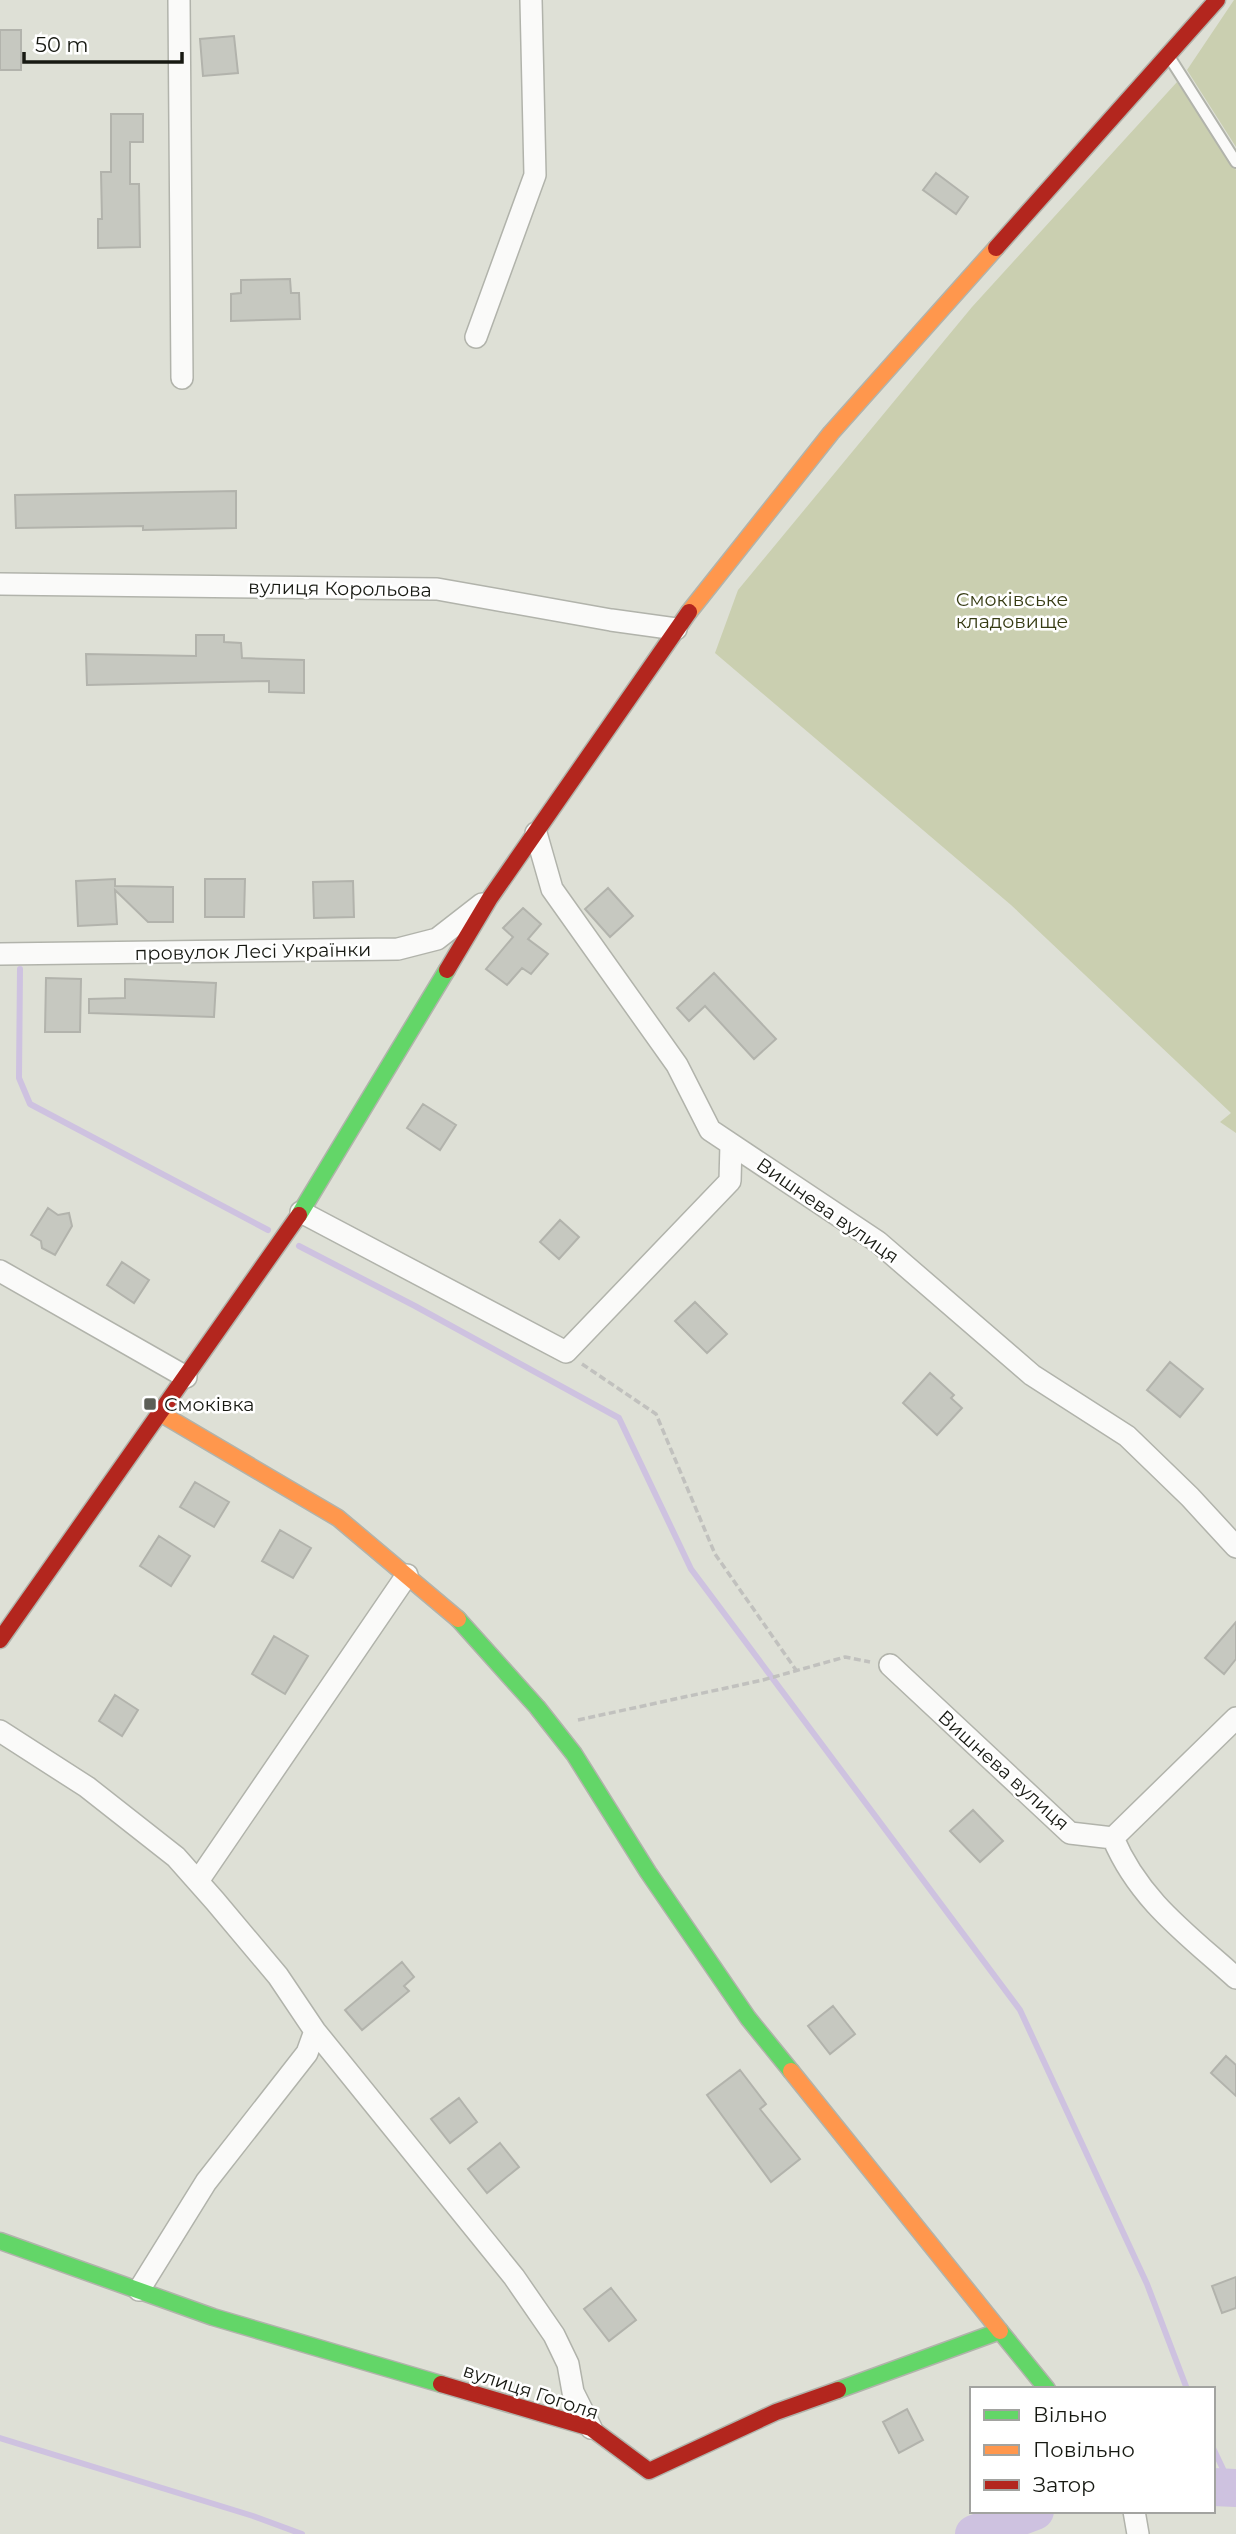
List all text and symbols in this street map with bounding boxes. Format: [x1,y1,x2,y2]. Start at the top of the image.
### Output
scale bar [24,21,182,65]
text: 50 m [35,32,89,57]
street label: вулиця Корольова [248,575,432,602]
park label: Смоківське кладовище [956,588,1068,633]
street label: провулок Лесі Українки [134,938,372,965]
street label: Вишнева вулиця [752,1153,903,1268]
place label: Смоківка [164,1393,254,1416]
marker: Смоківка [142,1396,158,1412]
street label: Вишнева вулиця [933,1705,1074,1835]
street label: вулиця Гоголя [460,2359,601,2424]
legend [970,2387,1215,2513]
text: Вільно [1033,2402,1107,2427]
text: Повільно [1033,2437,1135,2462]
text: Затор [1033,2472,1095,2497]

